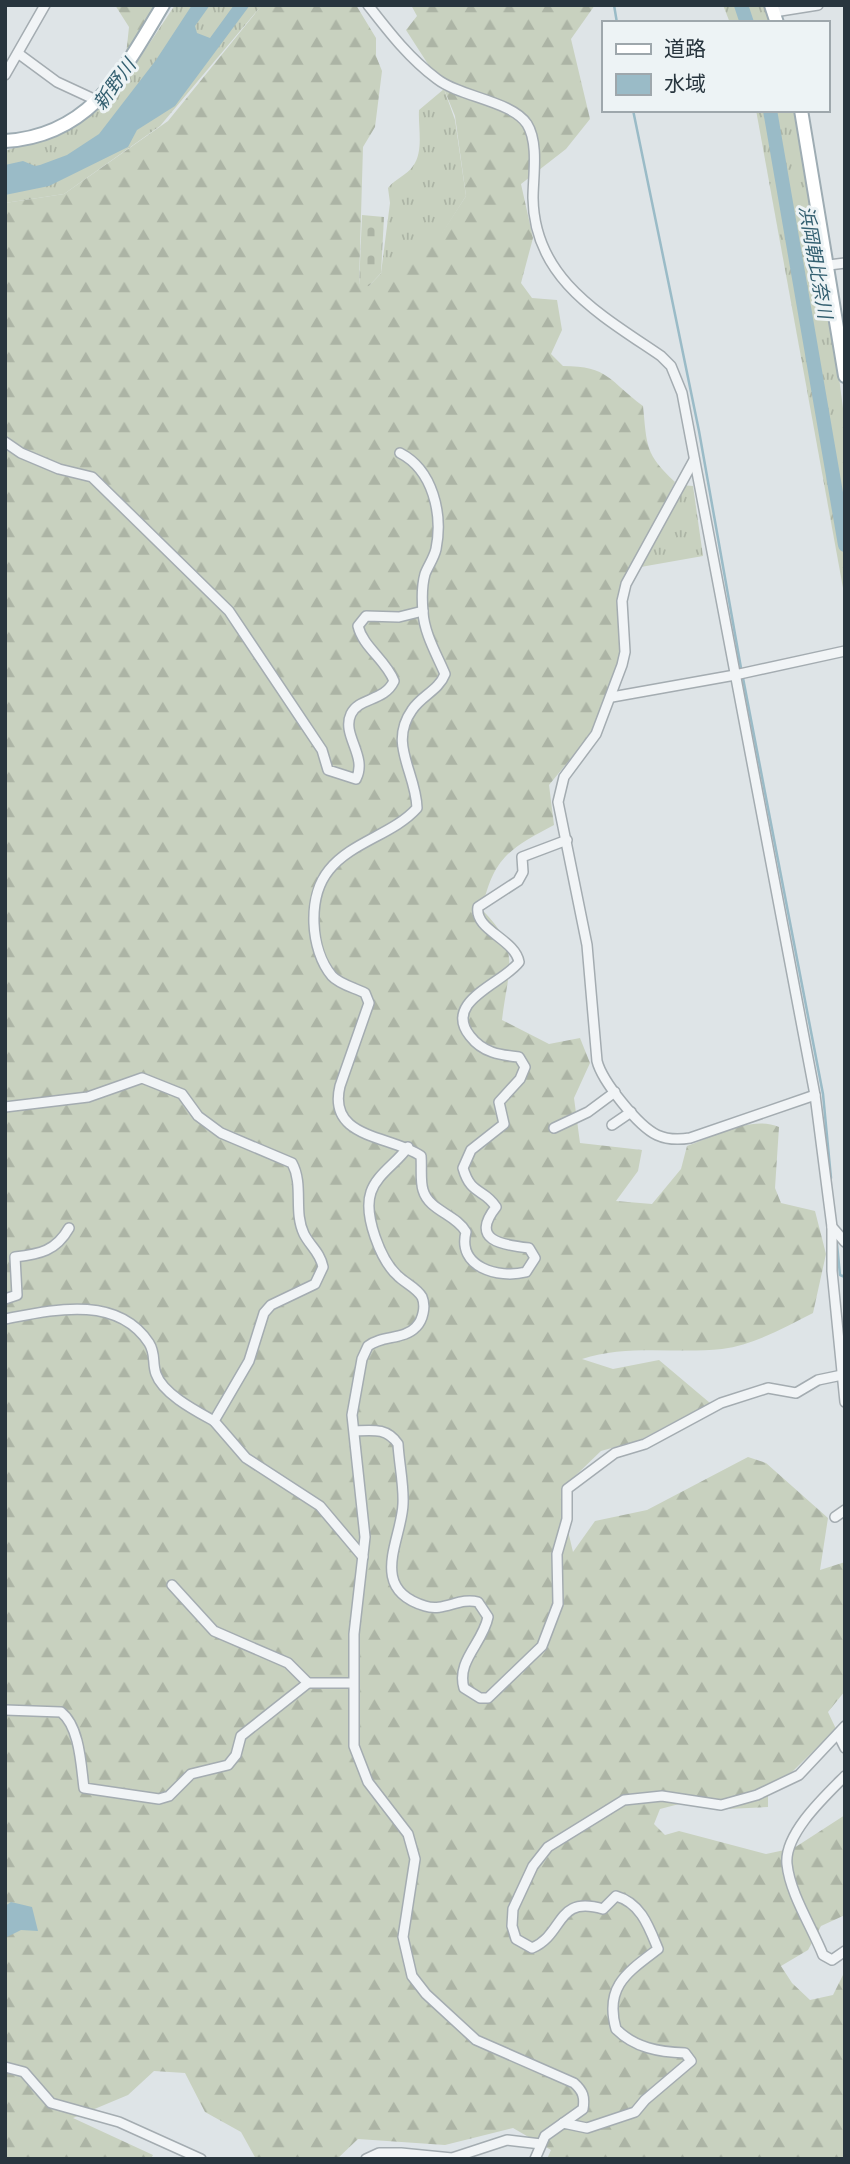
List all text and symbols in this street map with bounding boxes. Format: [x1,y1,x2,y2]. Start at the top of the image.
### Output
legend [602,21,829,112]
text: 道路 [664,36,706,60]
water label: 新野川 [88,53,141,114]
text: 水域 [664,71,706,95]
water label: 浜岡朝比奈川 [795,204,837,322]

